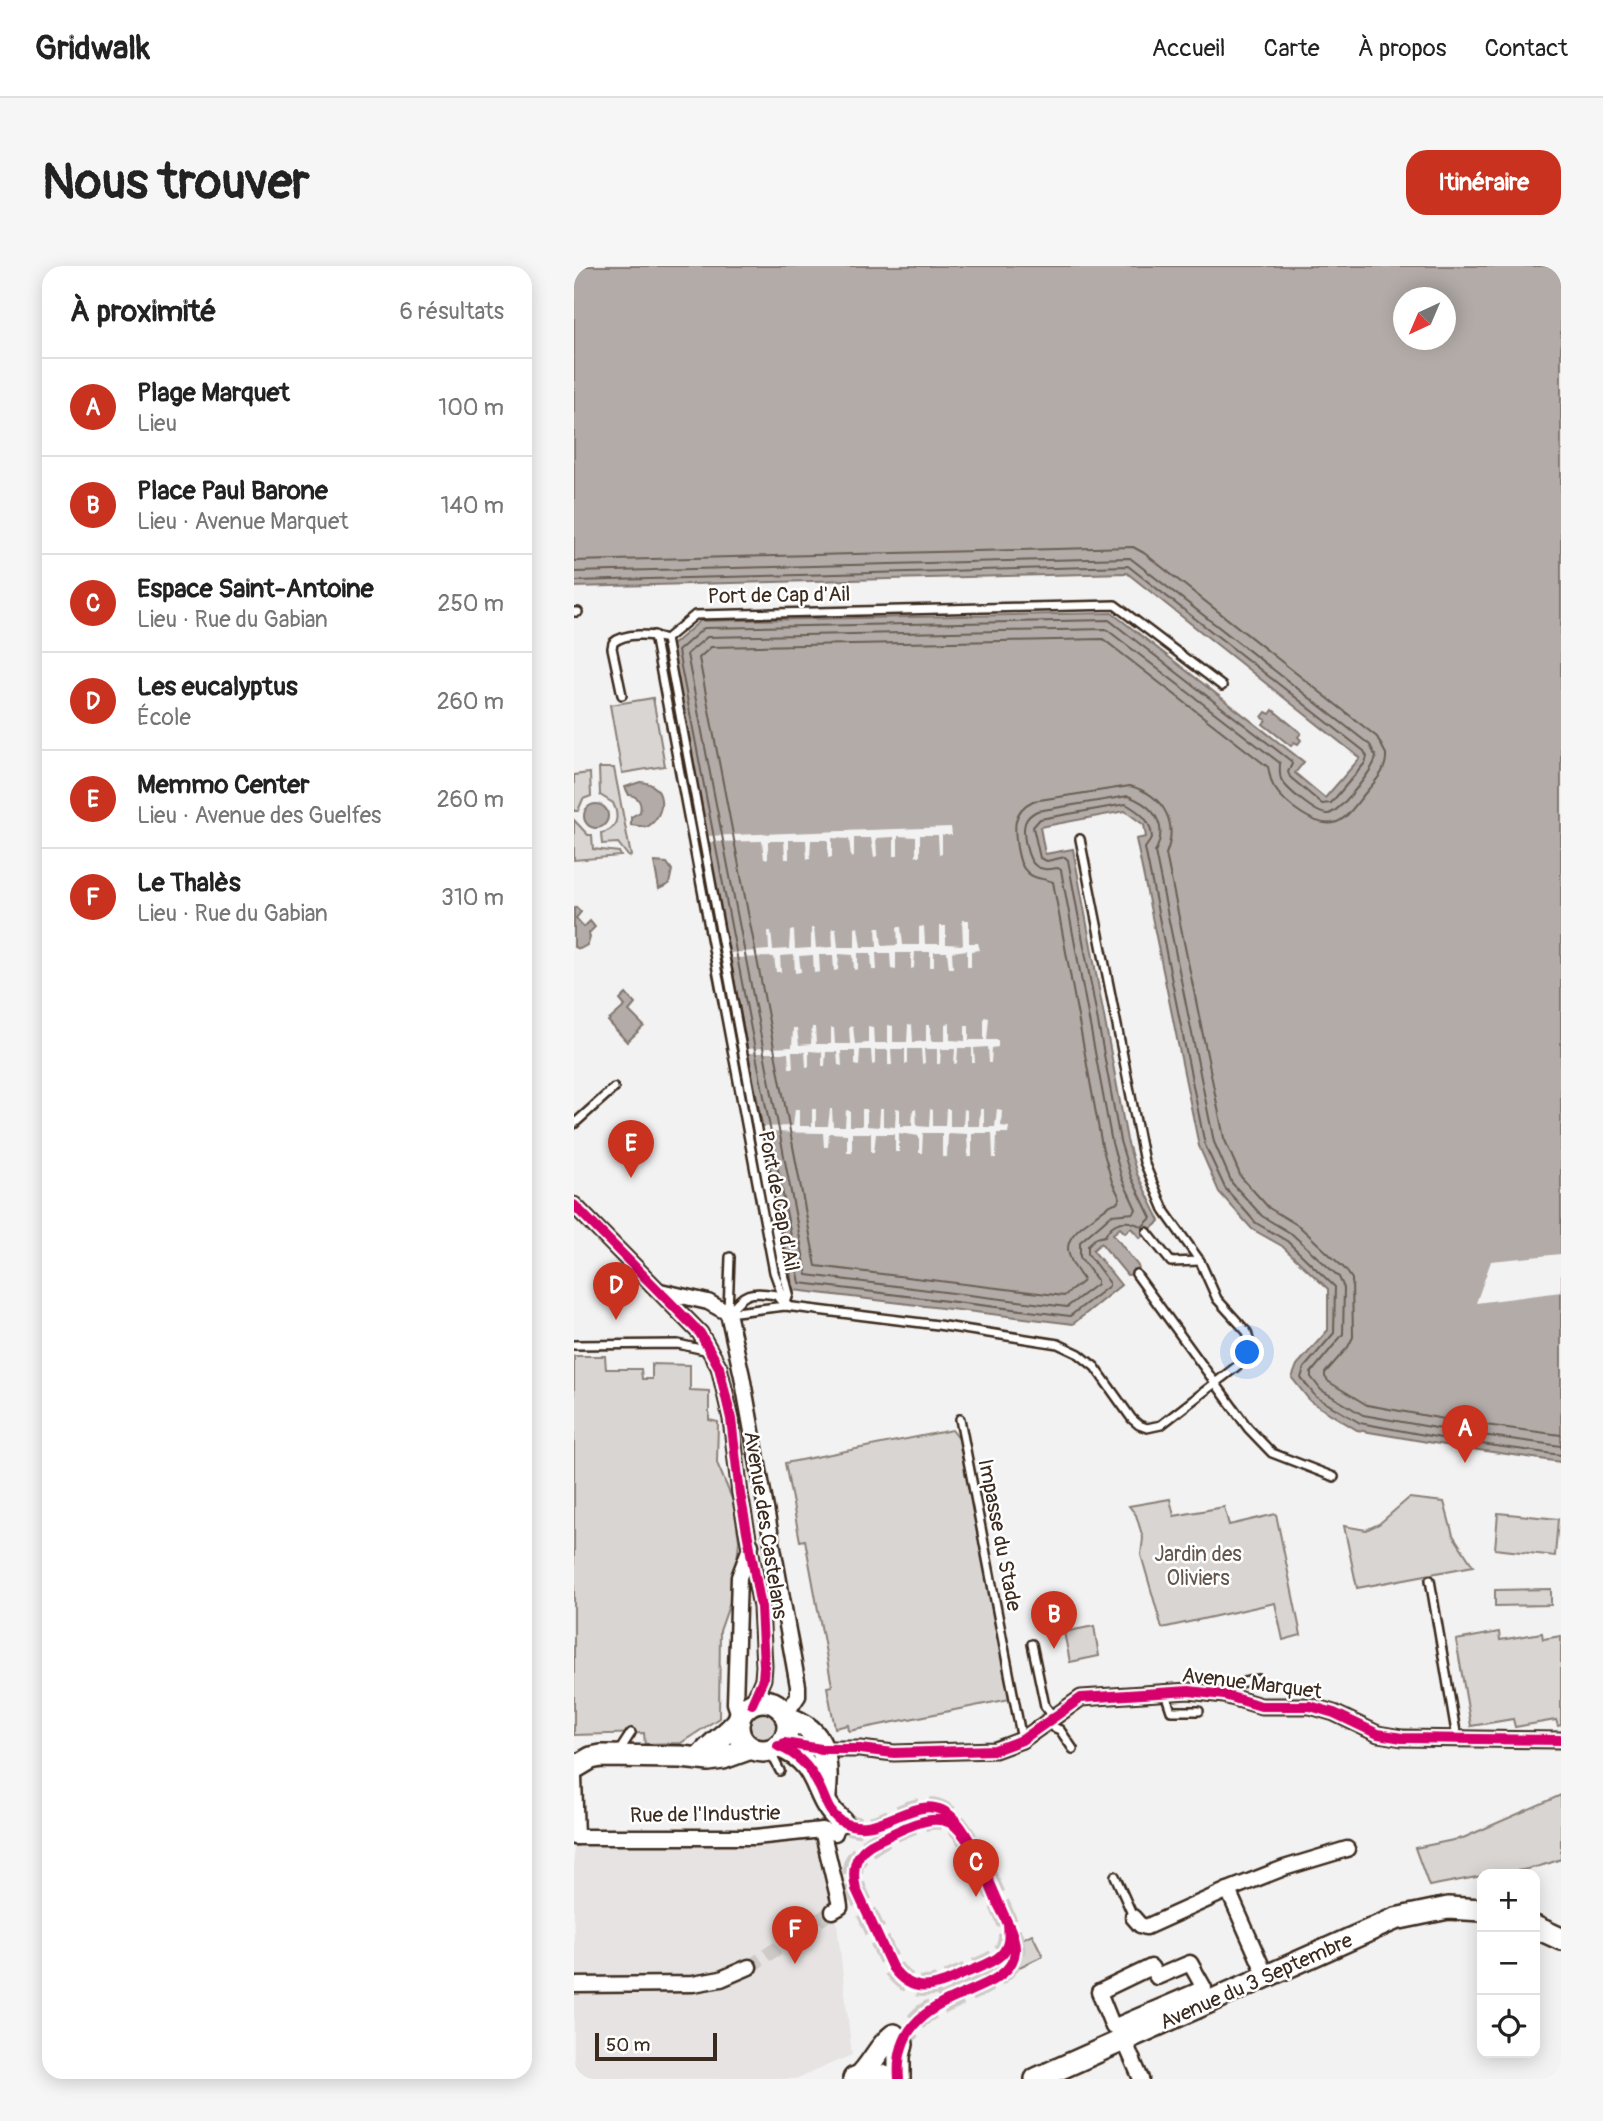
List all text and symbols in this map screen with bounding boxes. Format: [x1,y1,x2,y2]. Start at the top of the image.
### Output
text: Gridwalk [35,28,150,69]
text: Accueil [1152,34,1226,63]
text: Carte [1264,34,1320,63]
text: À propos [1358,34,1447,63]
text: Contact [1485,34,1568,63]
button: Itinéraire [1406,150,1561,215]
text: Nous trouver [42,152,310,213]
north arrow [1393,287,1456,350]
text: À proximité [70,293,216,330]
text: 6 résultats [399,297,504,326]
text: Plage Marquet [137,377,290,409]
text: A [86,393,100,422]
text: 100 m [438,393,504,422]
text: Lieu [137,409,177,438]
text: Place Paul Barone [137,475,328,507]
text: B [86,491,100,520]
text: 140 m [441,491,504,520]
text: Lieu · Avenue Marquet [137,507,349,536]
text: Espace Saint-Antoine [137,573,373,605]
street label: Port de Cap d'Ail [707,581,851,610]
text: C [86,589,100,618]
text: 250 m [438,589,504,618]
text: Lieu · Rue du Gabian [137,605,328,634]
text: Les eucalyptus [137,671,298,703]
text: D [86,687,100,716]
text: 260 m [437,687,504,716]
text: École [137,703,191,732]
text: Memmo Center [137,769,309,801]
text: E [87,785,99,814]
text: 260 m [437,785,504,814]
text: Lieu · Avenue des Guelfes [137,801,381,830]
text: Le Thalès [137,867,241,899]
text: F [86,883,100,912]
text: 310 m [441,883,504,912]
text: Lieu · Rue du Gabian [137,899,328,928]
pin: E [608,1120,654,1178]
street label: Port de Cap d'Ail [752,1128,805,1274]
pin: D [593,1262,639,1320]
your location [1230,1335,1264,1369]
pin: A [1442,1405,1488,1463]
street label: Avenue des Castelans [737,1429,794,1622]
street label: Impasse du Stade [972,1457,1028,1614]
park label: Jardin des Oliviers [1154,1541,1242,1592]
pin: B [1031,1591,1077,1649]
street label: Avenue Marquet [1180,1662,1324,1706]
street label: Rue de l'Industrie [630,1800,781,1829]
pin: C [953,1839,999,1897]
map controls [1477,1869,1540,2058]
button: + [1477,1869,1540,1932]
pin: F [772,1906,818,1964]
street label: Avenue du 3 Septembre [1156,1927,1357,2036]
button: − [1477,1932,1540,1995]
button: locate [1477,1995,1540,2058]
scale bar [595,2030,718,2062]
text: 50 m [606,2033,650,2057]

